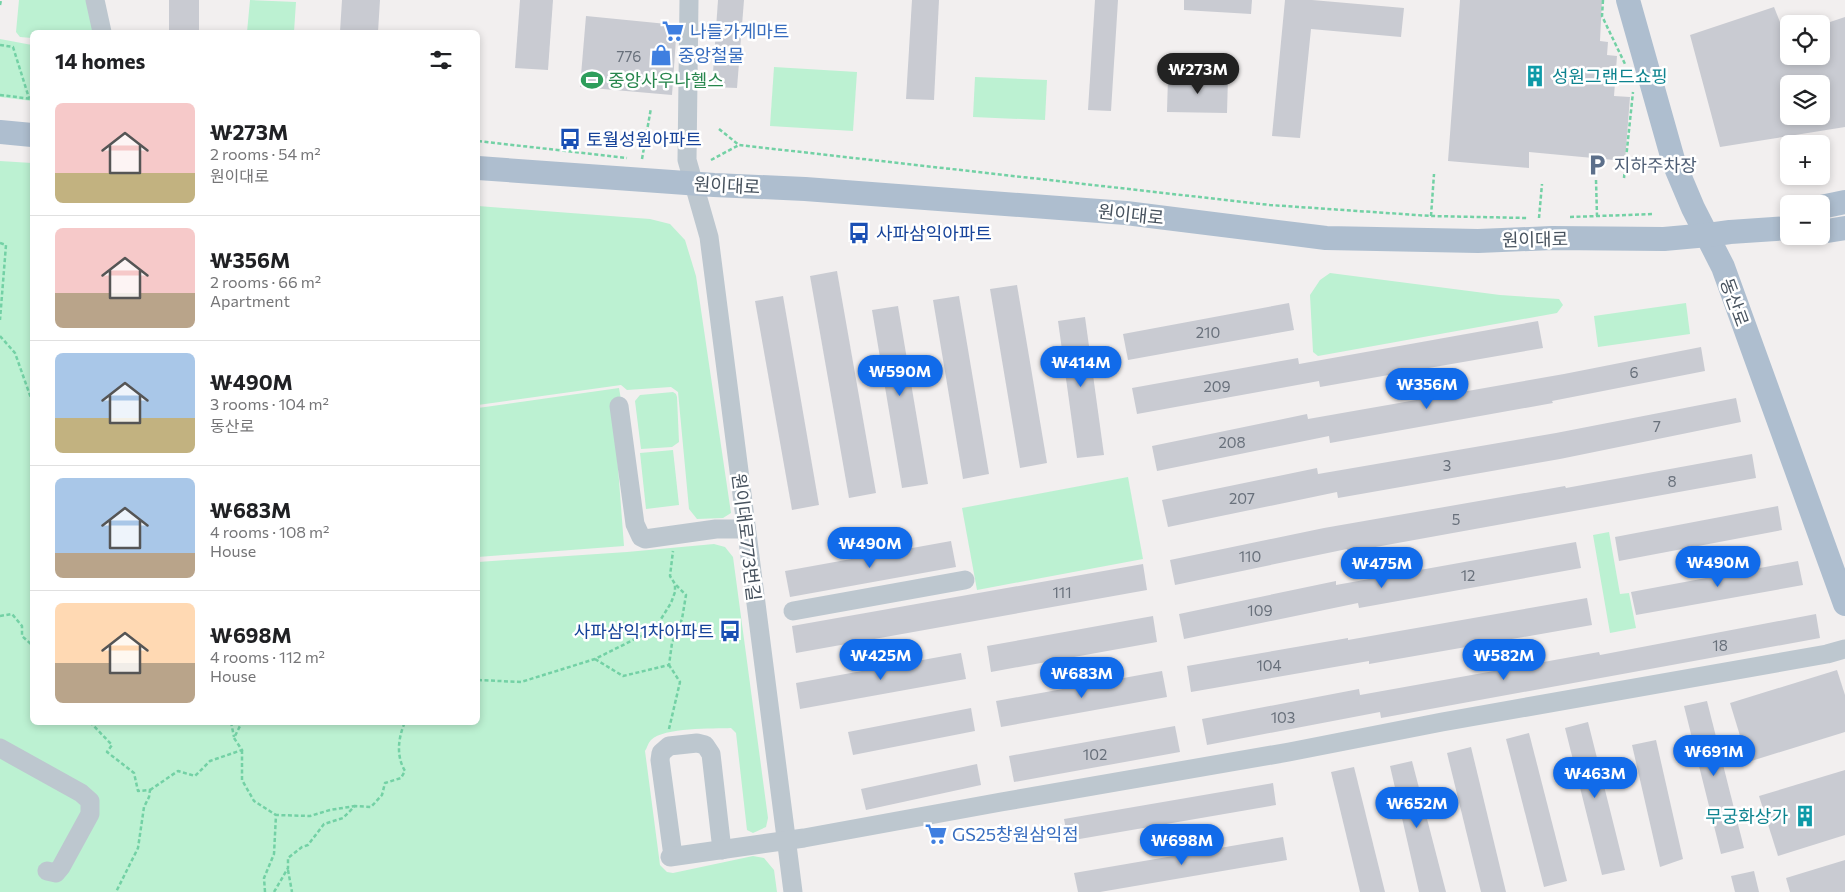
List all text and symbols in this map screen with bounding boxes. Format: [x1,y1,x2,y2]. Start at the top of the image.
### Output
map controls [1780,15,1830,245]
button: locate [1780,15,1830,65]
supermarket icon: 나들가게마트 [660,18,686,44]
place label: 나들가게마트 [690,20,789,42]
shop icon: 중앙철물 [648,42,674,68]
place label: 중앙철물 [678,44,744,66]
icon: filters [427,46,455,74]
house number: 776 [617,47,641,65]
text: 14 homes [55,48,145,73]
pin: ₩273M [1163,52,1233,95]
text: ₩273M [1168,59,1228,78]
building icon: 성원그랜드쇼핑 [1522,63,1548,89]
place label: 성원그랜드쇼핑 [1552,65,1668,87]
sports icon: 중앙사우나헬스 [579,67,605,93]
place label: 중앙사우나헬스 [608,69,724,91]
button: layers [1780,75,1830,125]
text: ₩273M [210,119,288,144]
icon: home [95,123,155,183]
bus stop icon: 토월성원아파트 [557,126,583,152]
place label: 토월성원아파트 [586,128,702,150]
button: + [1780,135,1830,185]
text: 2 rooms · 54 m² [210,144,321,163]
parking icon: 지하주차장 [1584,152,1610,178]
place label: 지하주차장 [1614,154,1697,176]
text: 원이대로 [210,166,269,185]
street label: 원이대로 [693,172,761,198]
button: − [1780,195,1830,245]
street label: 원이대로 [1097,200,1165,228]
bus stop icon: 사파삼익아파트 [846,220,872,246]
place label: 사파삼익아파트 [876,222,992,244]
street label: 원이대로 [1502,227,1568,251]
text: ₩356M [210,247,290,272]
icon: home [95,248,155,308]
text: 2 rooms · 66 m² [210,272,321,291]
street label: 동산로 [1716,275,1754,329]
text: Apartment [210,291,290,310]
house number: 210 [1196,323,1220,341]
pin: ₩414M [1046,346,1116,388]
text: ₩414M [1051,352,1111,371]
pin: ₩590M [865,354,935,397]
text: ₩590M [869,361,931,380]
house number: 6 [1629,363,1639,381]
pin: ₩356M [1392,368,1462,410]
text: ₩490M [210,369,293,394]
icon: home [95,373,155,433]
text: ₩356M [1396,374,1458,393]
house number: 209 [1203,377,1231,395]
text: 3 rooms · 104 m² [210,394,329,413]
text: 동산로 [210,416,254,435]
house number: 7 [1653,417,1661,435]
house number: 208 [1218,433,1246,451]
house number: 3 [1443,456,1451,474]
street label: 원이대로773번길 [728,472,766,602]
house number: 8 [1667,472,1677,490]
house number: 207 [1229,489,1255,507]
text: ₩683M [210,497,291,522]
icon: home [95,498,155,558]
house number: 5 [1452,510,1460,528]
text: 4 rooms · 108 m² [210,522,330,541]
pin: ₩490M [835,526,905,569]
text: ₩490M [838,533,902,552]
text: House [210,541,256,560]
pin: ₩475M [1347,546,1417,589]
pin: ₩490M [1683,546,1753,588]
house number: 110 [1239,547,1261,565]
text: ₩490M [1686,552,1750,571]
text: ₩475M [1352,553,1412,572]
house number: 12 [1461,566,1475,584]
house number: 111 [1052,583,1072,601]
house number: 109 [1247,601,1273,619]
bus stop icon: 사파삼익1차아파트 [717,618,743,644]
place label: 사파삼익1차아파트 [574,620,714,642]
text: ₩698M [210,622,292,647]
icon: home [95,623,155,683]
house number: 18 [1712,636,1728,654]
pin: ₩425M [846,638,916,681]
pin: ₩582M [1469,638,1539,681]
text: ₩425M [851,645,911,664]
text: ₩582M [1474,645,1534,664]
text: 4 rooms · 112 m² [210,647,325,666]
pin: ₩683M [1047,656,1117,699]
house number: 104 [1256,656,1282,674]
text: ₩683M [1051,663,1113,682]
text: House [210,666,256,685]
house number: 103 [1271,708,1295,726]
pin: ₩691M [1679,734,1749,777]
text: ₩691M [1684,741,1744,760]
house number: 102 [1083,745,1107,763]
pin: ₩463M [1560,756,1630,799]
text: ₩463M [1564,763,1626,782]
pin: ₩652M [1382,786,1452,829]
text: ₩652M [1386,793,1448,812]
building icon: 무궁화상가 [1792,803,1818,829]
place label: 무궁화상가 [1705,805,1788,827]
supermarket icon: GS25창원삼익점 [923,821,949,847]
place label: GS25창원삼익점 [952,823,1079,845]
pin: ₩698M [1147,824,1217,866]
text: ₩698M [1151,830,1213,849]

